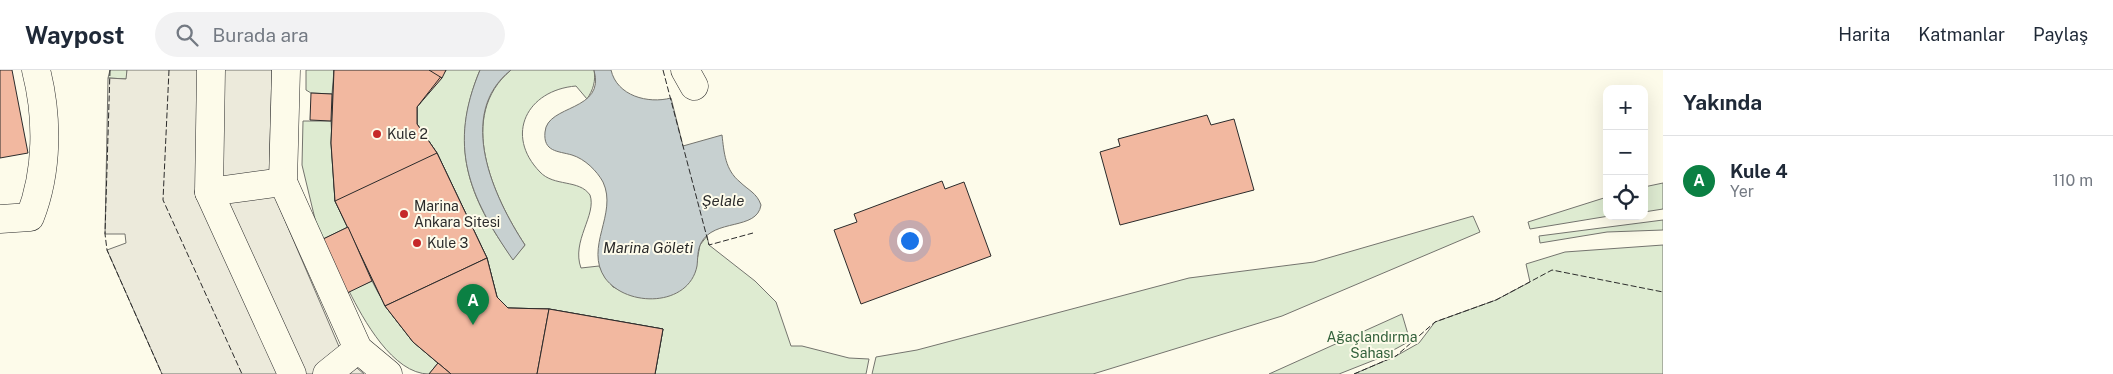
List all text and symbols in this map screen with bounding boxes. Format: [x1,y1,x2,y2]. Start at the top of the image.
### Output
search box [155,12,505,57]
text: Waypost [25,21,125,49]
icon: search [173,21,201,49]
text: Burada ara [213,24,309,46]
text: Harita [1838,24,1890,45]
text: Katmanlar [1918,24,2005,45]
text: Paylaş [2033,24,2088,45]
map controls [1603,85,1648,220]
button: + [1603,85,1648,130]
text: Yakında [1683,90,1762,115]
place label: Kule 2 [387,126,428,142]
marker: Kule 2 [371,128,383,140]
button: − [1603,130,1648,175]
text: Kule 4 [1730,160,1788,182]
text: A [1693,171,1705,190]
text: 110 m [2052,171,2093,190]
button: locate [1603,175,1648,220]
text: Yer [1730,182,1754,201]
water label: Şelale [702,192,744,209]
place label: Marina Ankara Sitesi [414,198,500,230]
marker: Marina Ankara Sitesi [398,208,410,220]
your location [897,228,923,254]
place label: Kule 3 [427,235,468,251]
marker: Kule 3 [411,237,423,249]
water label: Marina Göleti [603,239,693,256]
pin: A [457,284,489,325]
park label: Ağaçlandırma Sahası [1327,329,1417,361]

